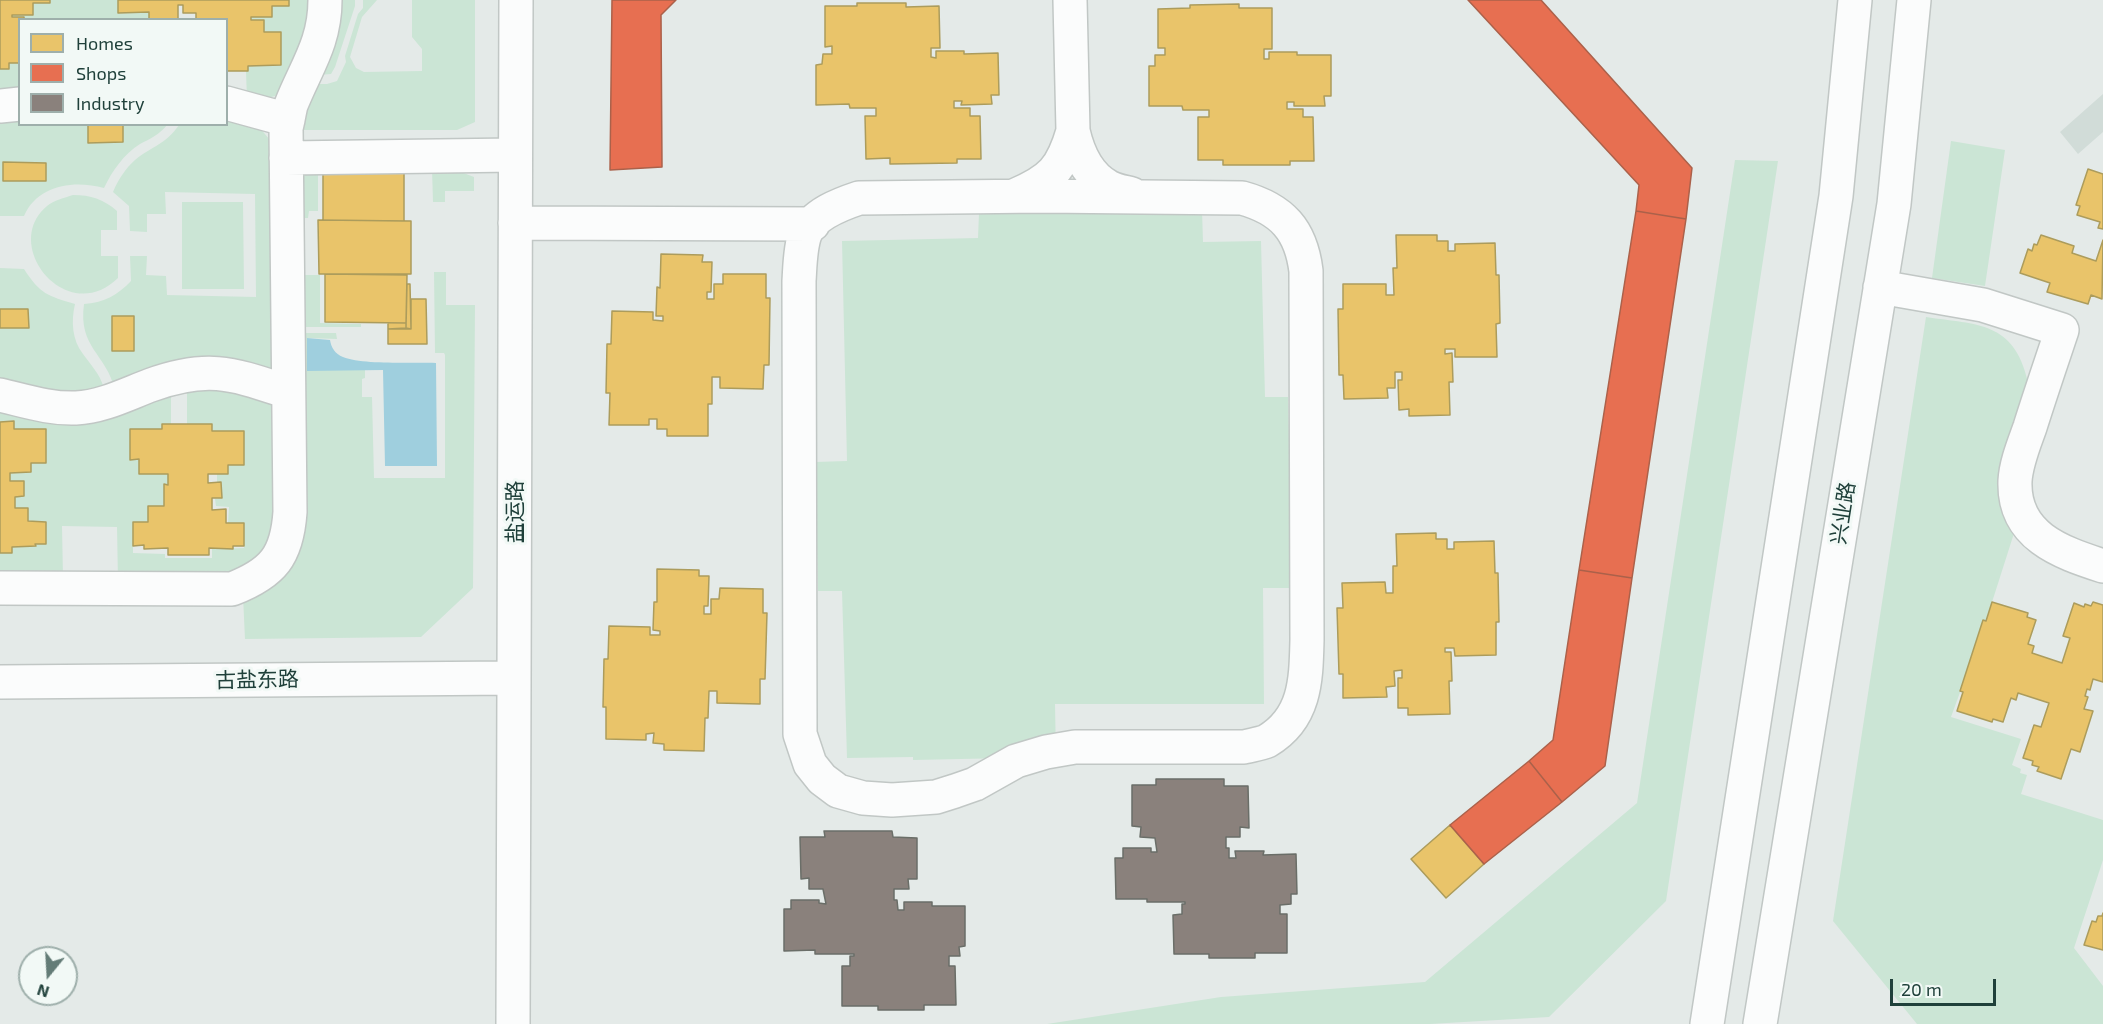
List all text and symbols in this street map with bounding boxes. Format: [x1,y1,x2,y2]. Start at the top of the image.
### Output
legend [18,18,228,126]
text: Homes [76,32,133,54]
text: Shops [76,62,126,84]
text: Industry [76,92,145,114]
street label: 兴业路 [1826,480,1860,546]
street label: 盐运路 [502,481,528,543]
street label: 古盐东路 [215,667,299,693]
north arrow [18,946,78,1006]
scale bar [1893,967,2000,1005]
text: 20 m [1901,978,1942,1000]
text: N [34,981,51,1003]

